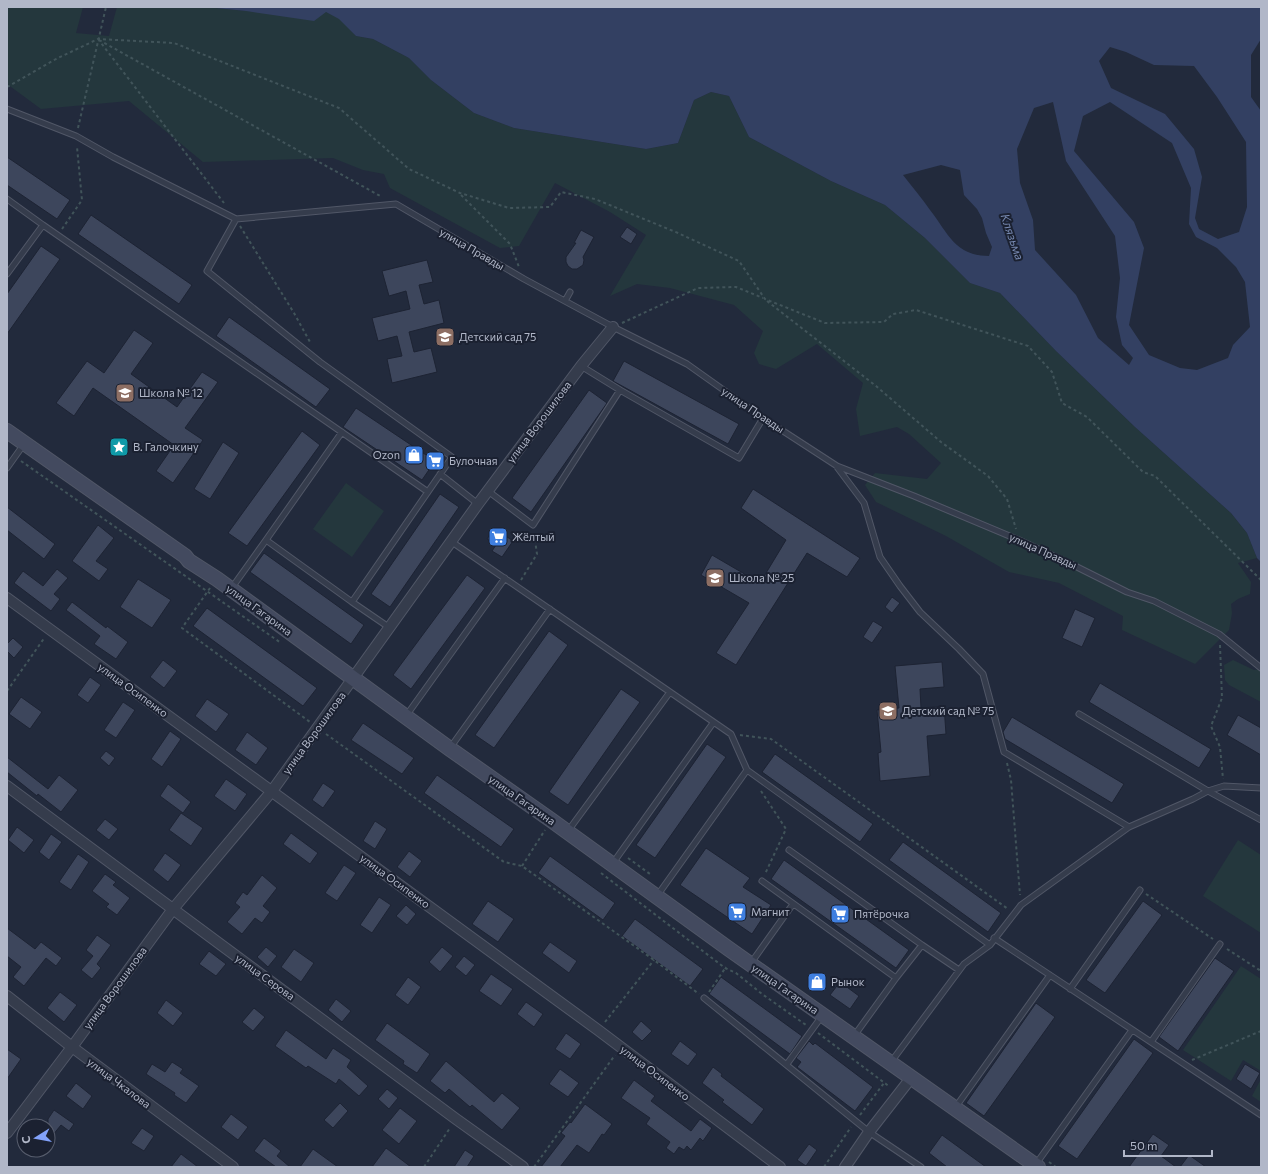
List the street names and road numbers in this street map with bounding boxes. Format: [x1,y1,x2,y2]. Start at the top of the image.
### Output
street label: улица Правды [437,225,507,272]
street label: улица Ворошилова [504,378,574,465]
street label: улица Правды [719,384,787,435]
street label: улица Правды [1007,530,1079,571]
street label: улица Гагарина [224,581,295,638]
street label: улица Осипенко [96,660,171,720]
street label: улица Ворошилова [279,689,348,776]
street label: улица Гагарина [486,772,558,827]
street label: улица Осипенко [358,851,433,911]
street label: улица Ворошилова [80,944,149,1031]
street label: улица Серова [233,951,297,1002]
street label: улица Гагарина [749,961,821,1016]
street label: улица Осипенко [618,1042,693,1103]
street label: улица Чкалова [85,1055,153,1111]

